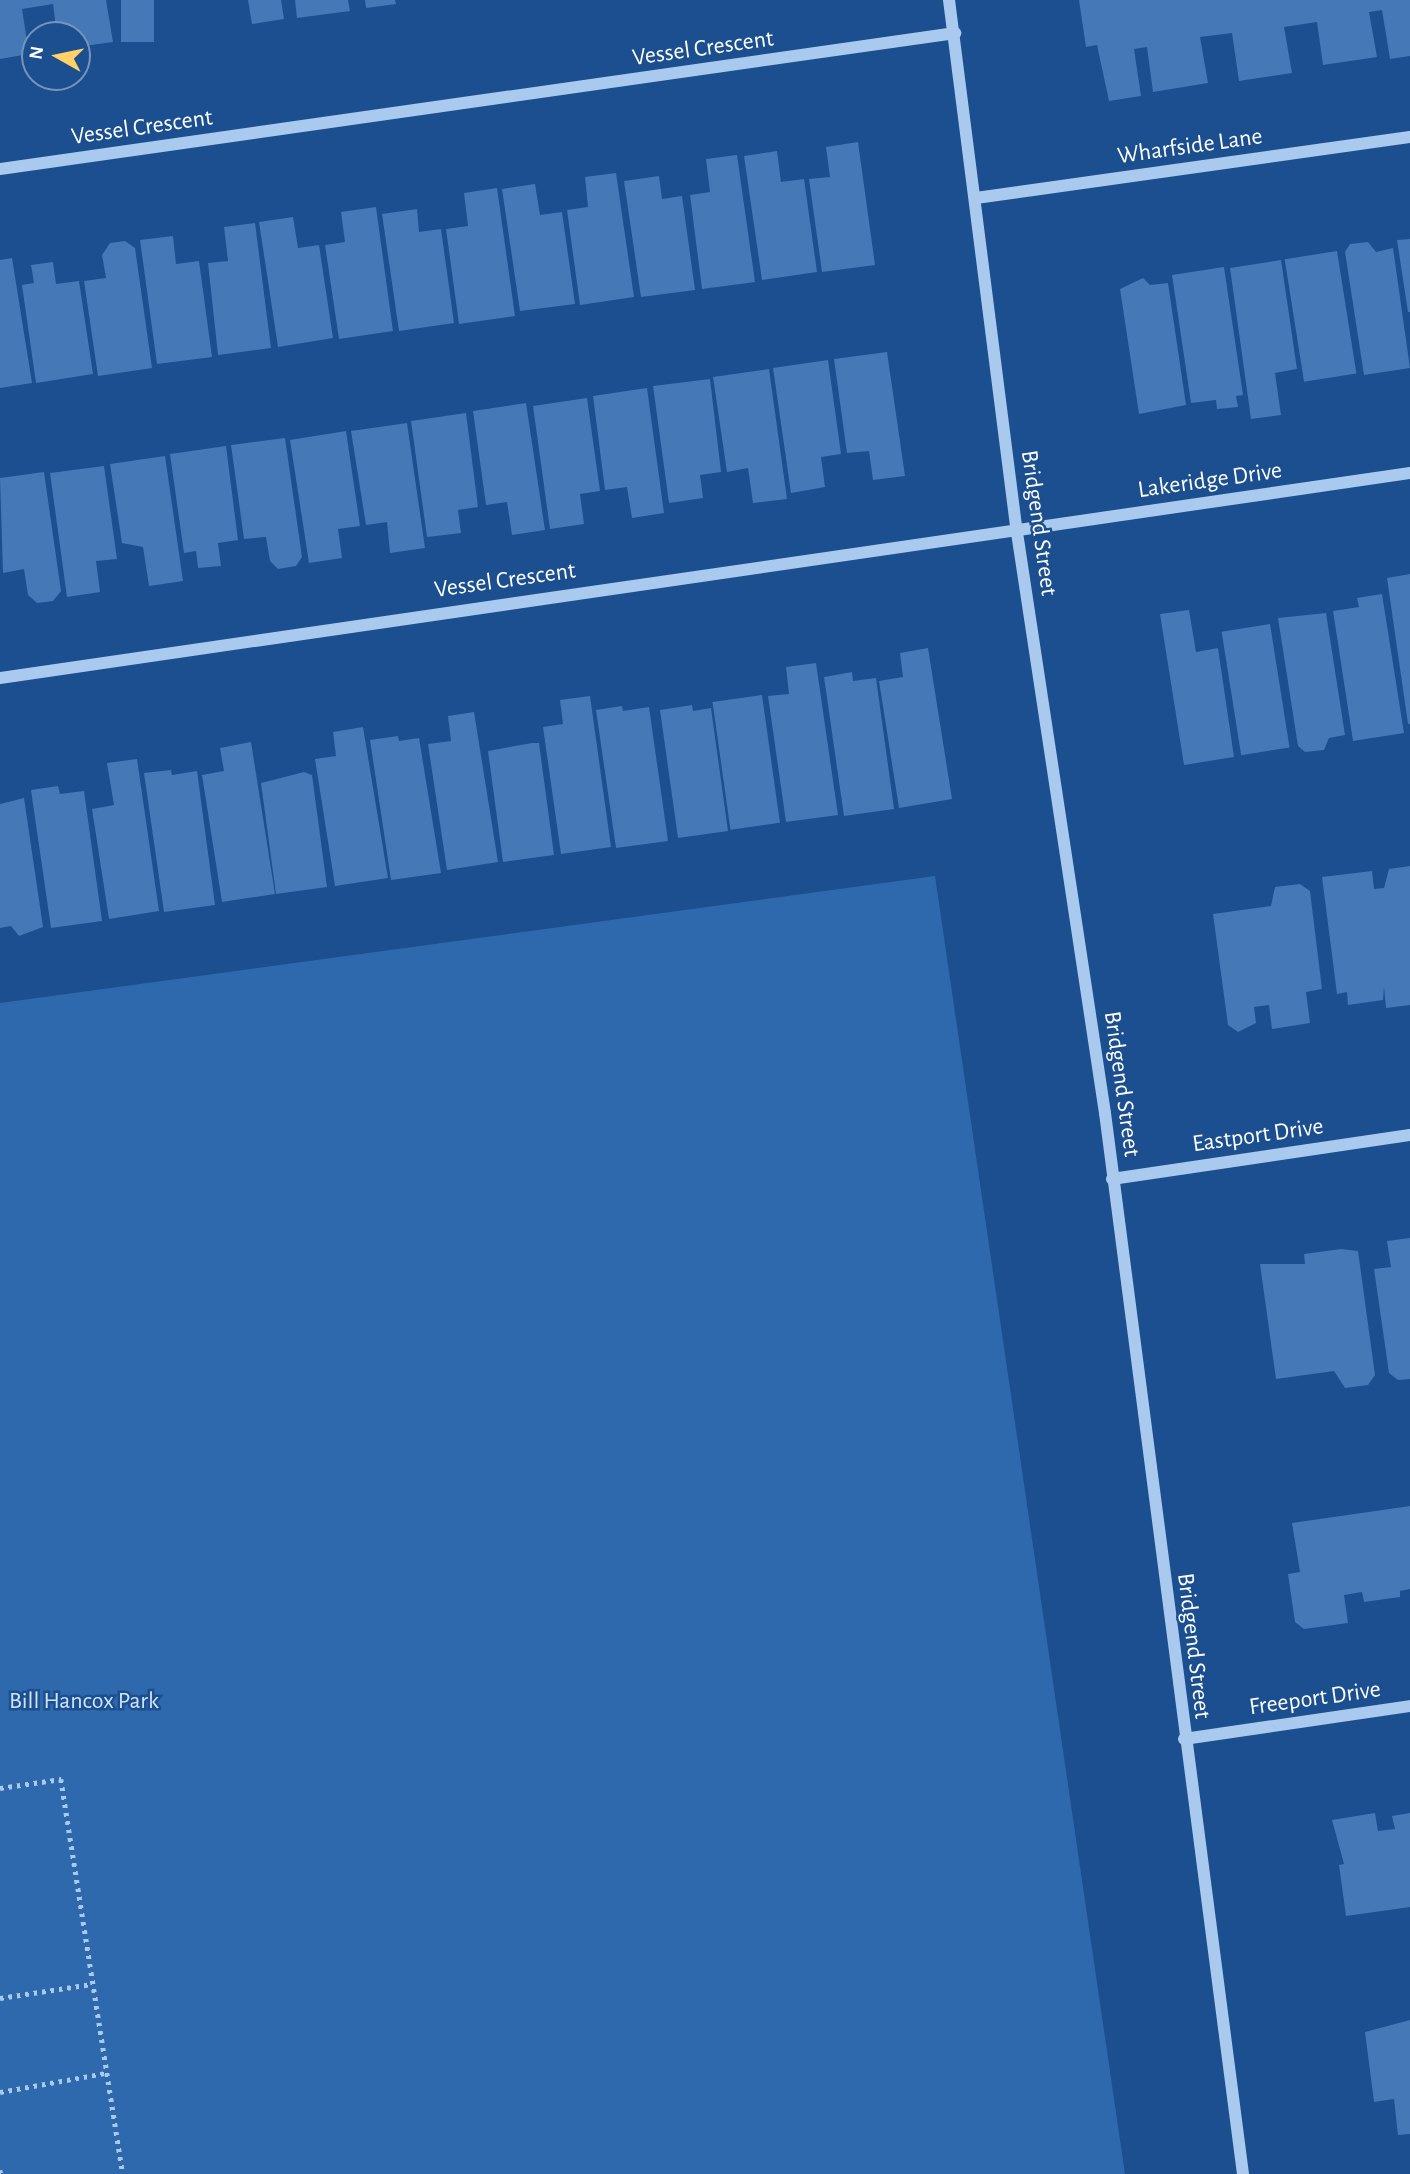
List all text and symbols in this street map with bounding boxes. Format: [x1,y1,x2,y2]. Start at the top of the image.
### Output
north arrow [21,21,91,91]
street label: Vessel Crescent [631,25,775,73]
text: N [26,45,47,61]
street label: Vessel Crescent [70,104,214,152]
street label: Wharfside Lane [1116,123,1264,171]
street label: Bridgend Street [1014,448,1062,598]
street label: Lakeridge Drive [1136,457,1284,505]
street label: Vessel Crescent [433,557,577,605]
street label: Bridgend Street [1097,1009,1145,1159]
street label: Eastport Drive [1191,1113,1325,1159]
street label: Bridgend Street [1170,1571,1216,1721]
street label: Freeport Drive [1247,1676,1383,1722]
park label: Bill Hancox Park [9,1688,159,1716]

